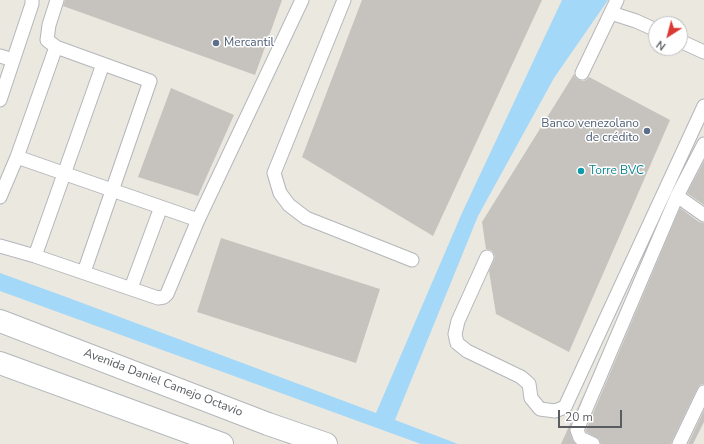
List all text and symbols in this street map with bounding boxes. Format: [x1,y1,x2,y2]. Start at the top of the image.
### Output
north arrow [648,16,688,56]
place label: Mercantil [224,36,274,50]
text: N [654,37,669,54]
marker: Mercantil [211,38,221,48]
place label: Banco venezolano de crédito [541,117,639,145]
marker: Banco venezolano de crédito [642,126,652,136]
place label: Torre BVC [589,164,644,178]
marker: Torre BVC [576,166,586,176]
street label: Avenida Daniel Camejo Octavio [81,346,245,420]
scale bar [560,402,624,428]
text: 20 m [565,409,593,425]

